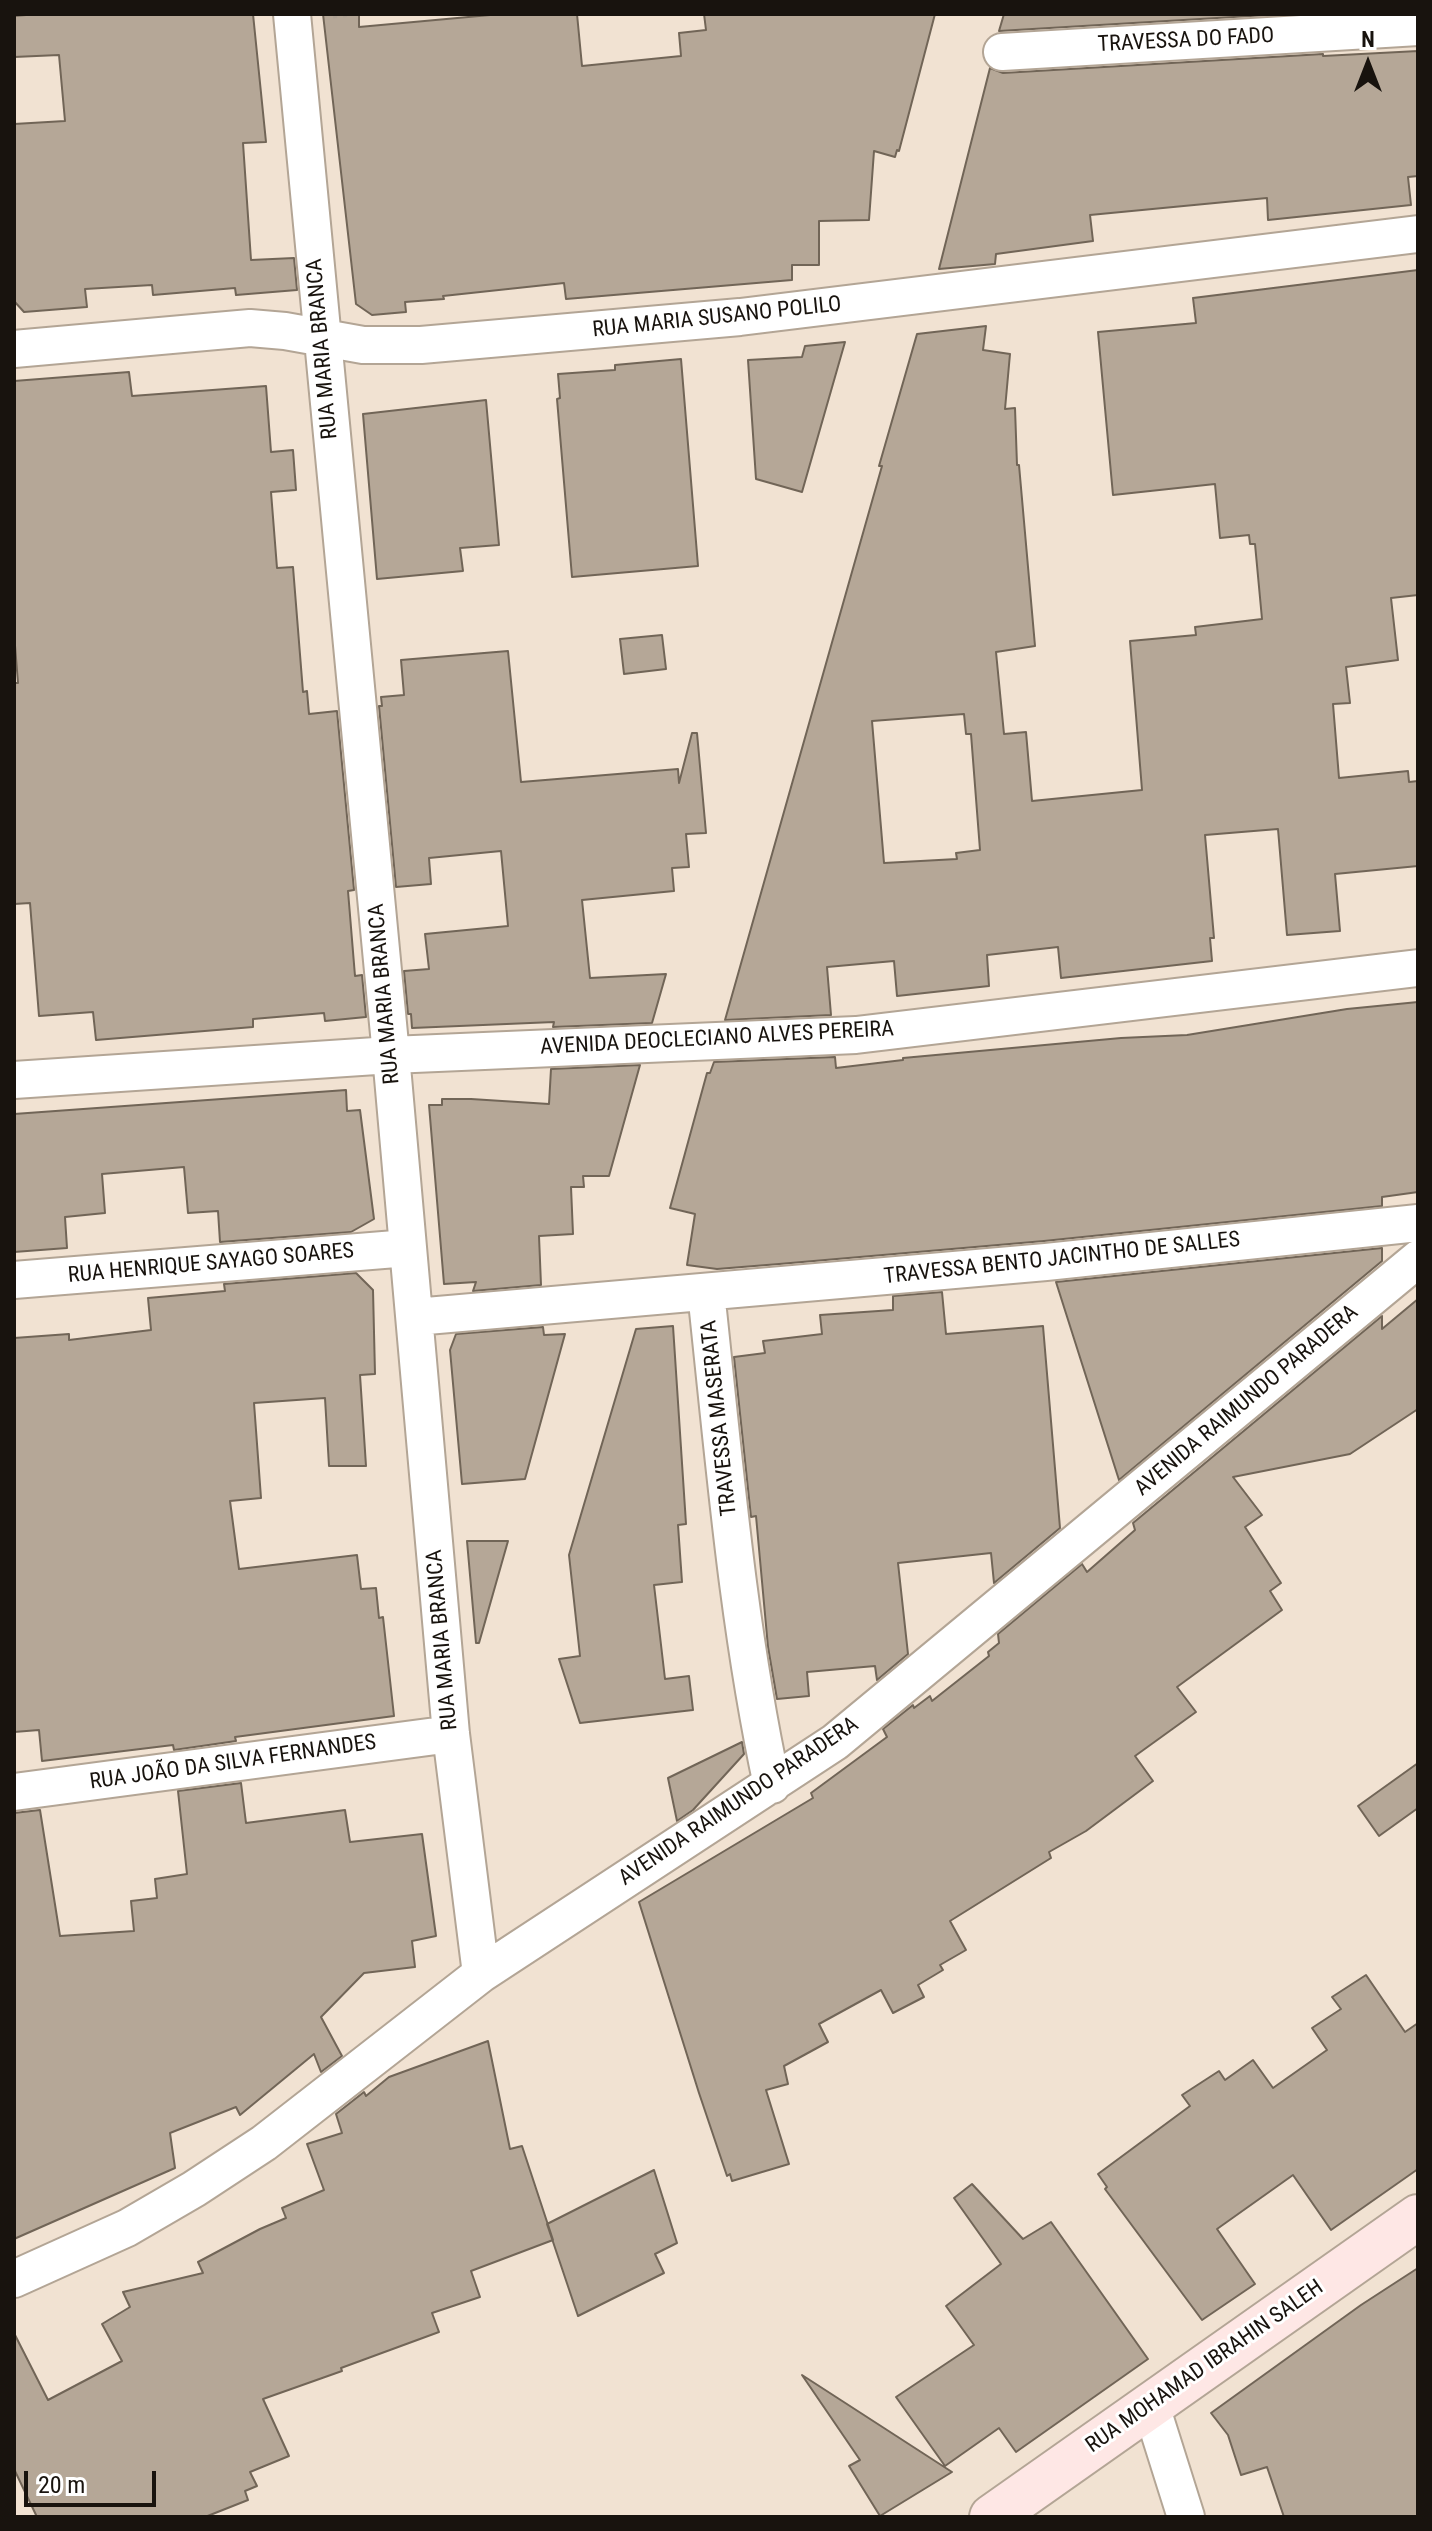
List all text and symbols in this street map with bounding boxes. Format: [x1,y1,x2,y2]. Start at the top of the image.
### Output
street label: TRAVESSA DO FADO [1097,23,1275,59]
north arrow [1328,24,1408,104]
text: N [1361,27,1375,52]
street label: RUA MARIA BRANCA [302,258,344,440]
street label: RUA MARIA SUSANO POLILO [591,292,843,344]
street label: RUA MARIA BRANCA [364,903,406,1085]
street label: AVENIDA DEOCLECIANO ALVES PEREIRA [539,1017,895,1061]
street label: TRAVESSA BENTO JACINTHO DE SALLES [883,1227,1241,1291]
street label: RUA HENRIQUE SAYAGO SOARES [67,1238,355,1290]
street label: AVENIDA RAIMUNDO PARADERA [1130,1300,1364,1502]
street label: TRAVESSA MASERATA [697,1319,743,1517]
street label: RUA MARIA BRANCA [422,1549,464,1731]
street label: AVENIDA RAIMUNDO PARADERA [614,1712,864,1892]
street label: RUA JOÃO DA SILVA FERNANDES [88,1730,378,1796]
street label: RUA MOHAMAD IBRAHIN SALEH [1081,2275,1329,2459]
scale bar [28,2455,160,2505]
text: 20 m [38,2471,85,2499]

